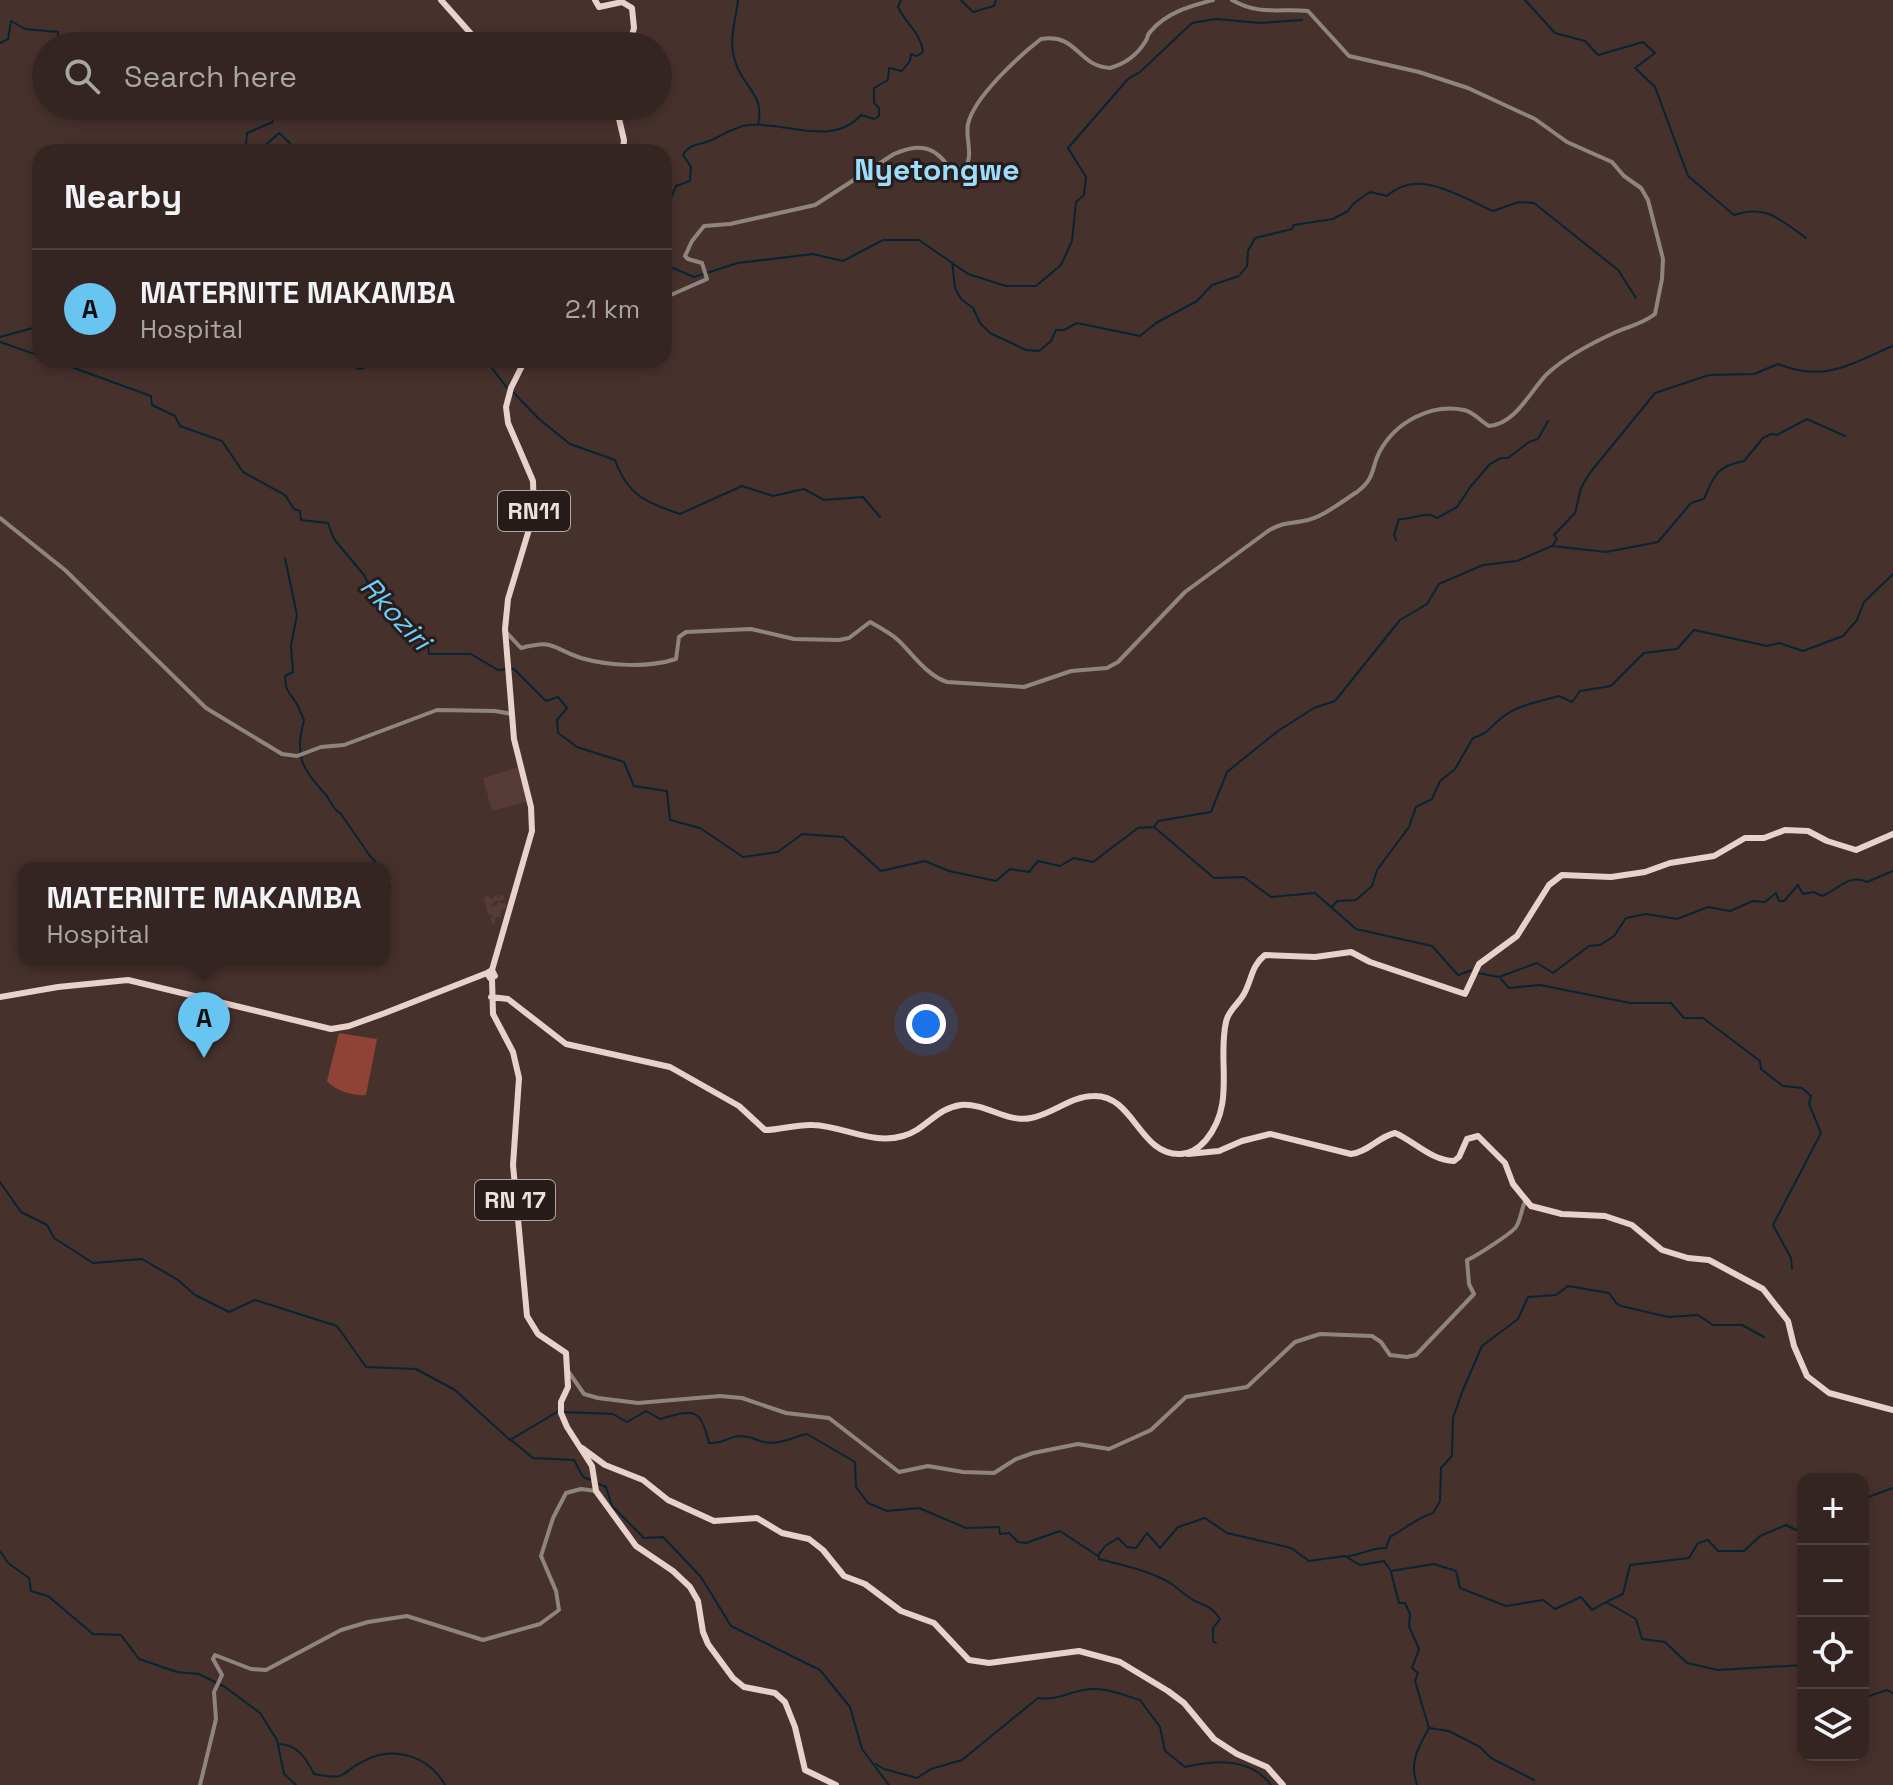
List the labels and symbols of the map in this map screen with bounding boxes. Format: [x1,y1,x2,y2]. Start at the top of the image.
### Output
district label: Nyetongwe [854,150,1020,189]
road number: RN11 [498,491,570,531]
water label: Rkoziri [353,569,441,660]
pin: A [178,992,230,1058]
your location [906,1004,946,1044]
road number: RN 17 [475,1180,555,1220]

